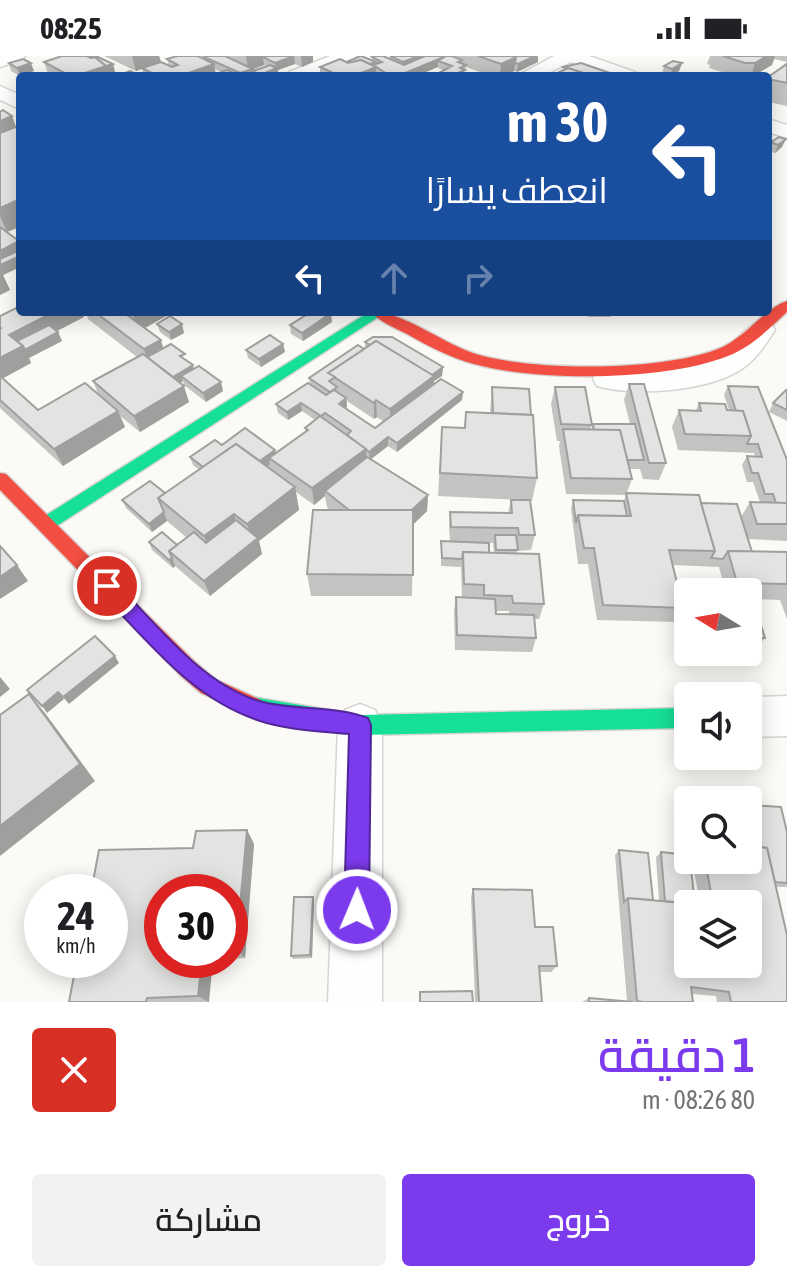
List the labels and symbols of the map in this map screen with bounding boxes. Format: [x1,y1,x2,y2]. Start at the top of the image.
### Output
pin [73,552,141,620]
north arrow [674,578,762,666]
position arrow [315,868,399,952]
speed limit sign: 30 [144,874,248,978]

